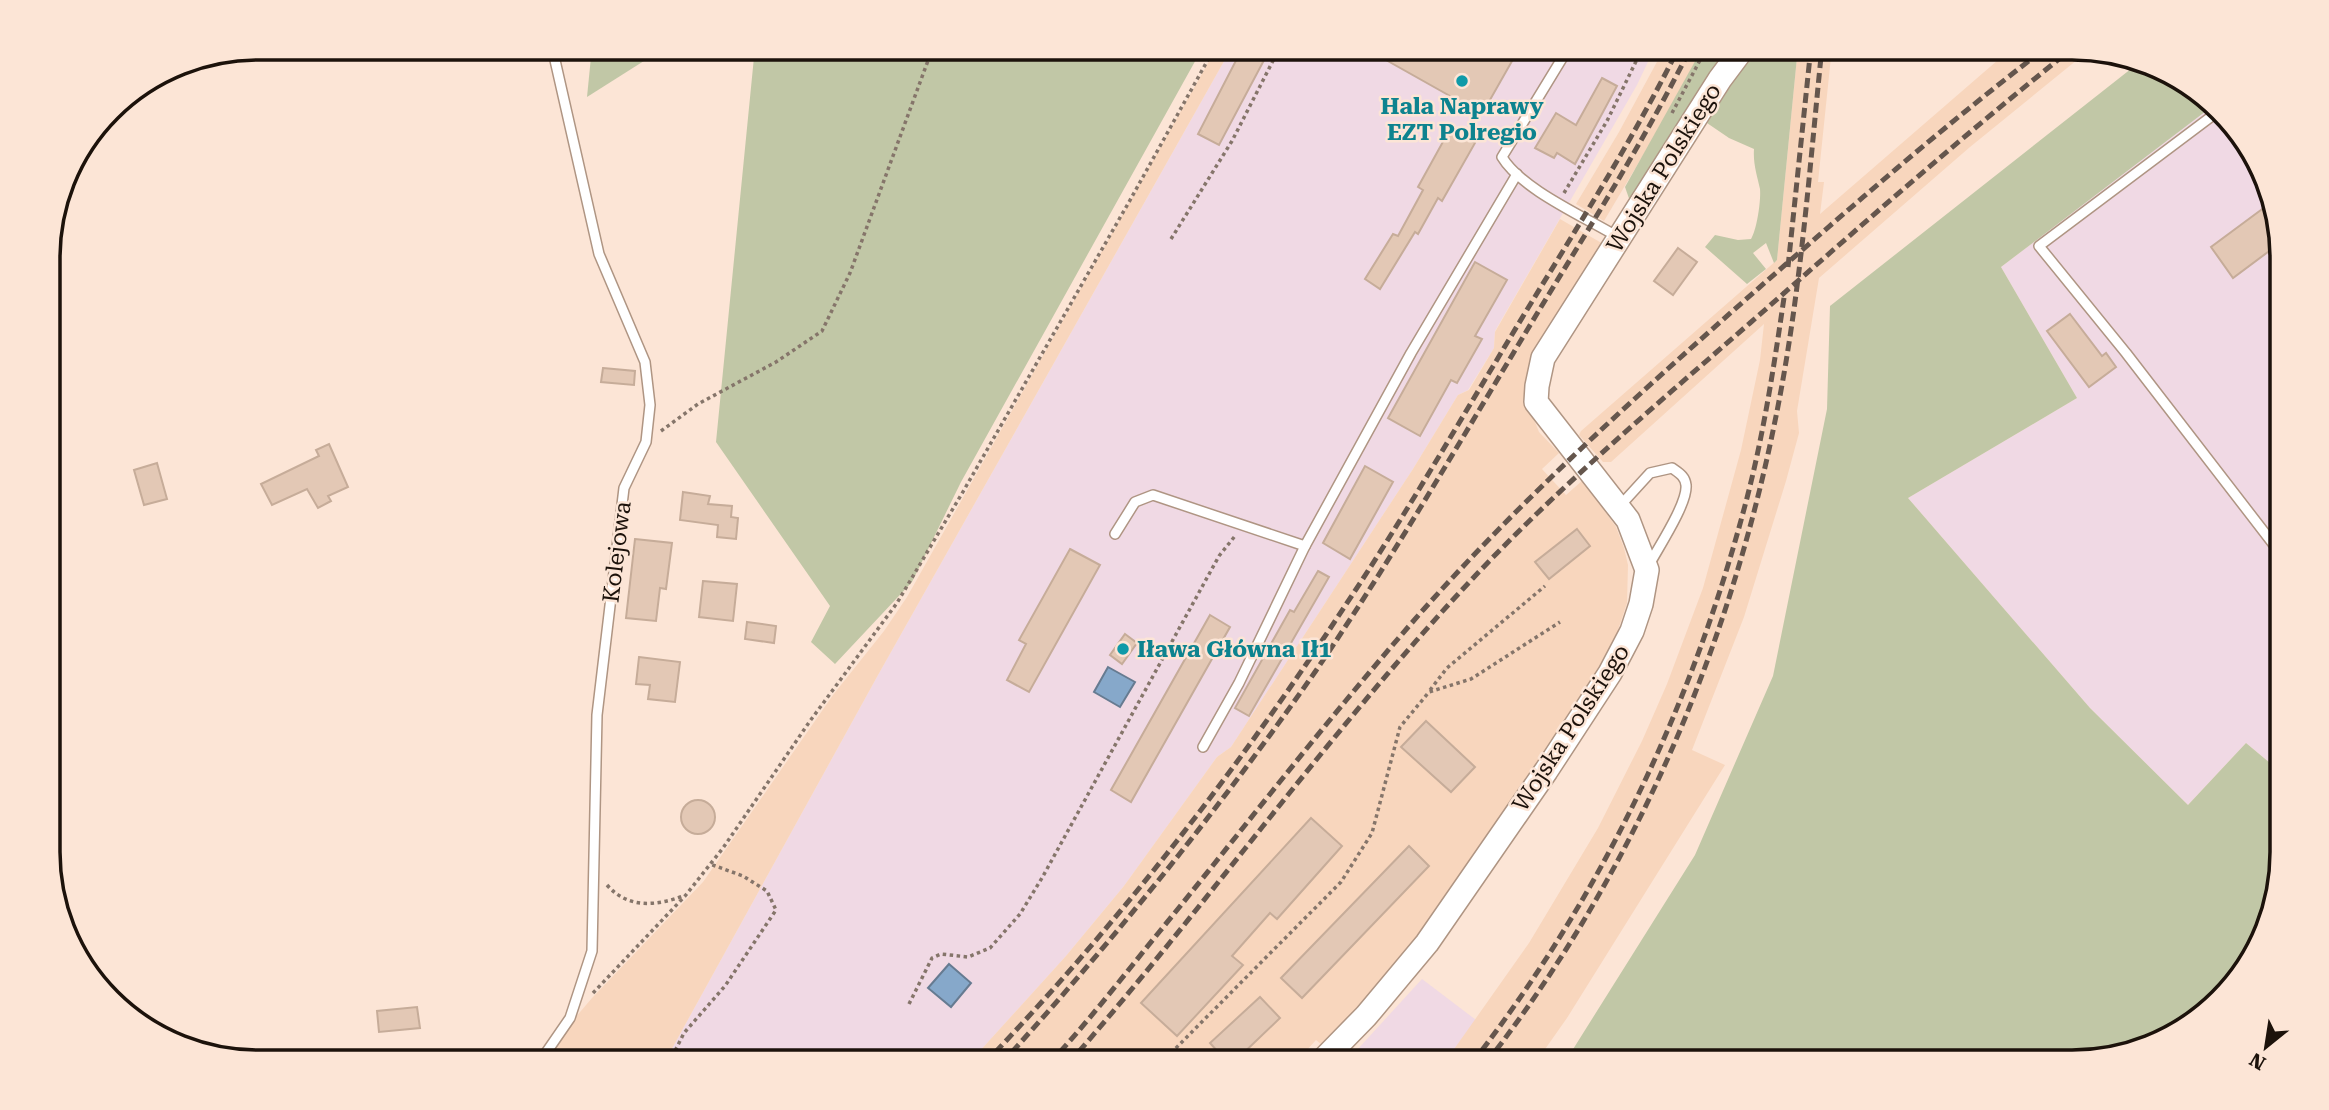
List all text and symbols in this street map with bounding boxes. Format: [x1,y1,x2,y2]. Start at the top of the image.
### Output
marker: Hala Naprawy EZT Polregio [1454,73,1470,89]
street label: Wojska Polskiego [1601,79,1727,257]
place label: Hala Naprawy EZT Polregio [1380,93,1544,146]
street label: Kolejowa [597,499,637,604]
place label: Iława Główna Ił1 [1137,636,1332,663]
street label: Wojska Polskiego [1507,639,1635,817]
marker: Iława Główna Ił1 [1115,641,1131,657]
north arrow [2231,1012,2301,1082]
text: N [2245,1047,2270,1075]

